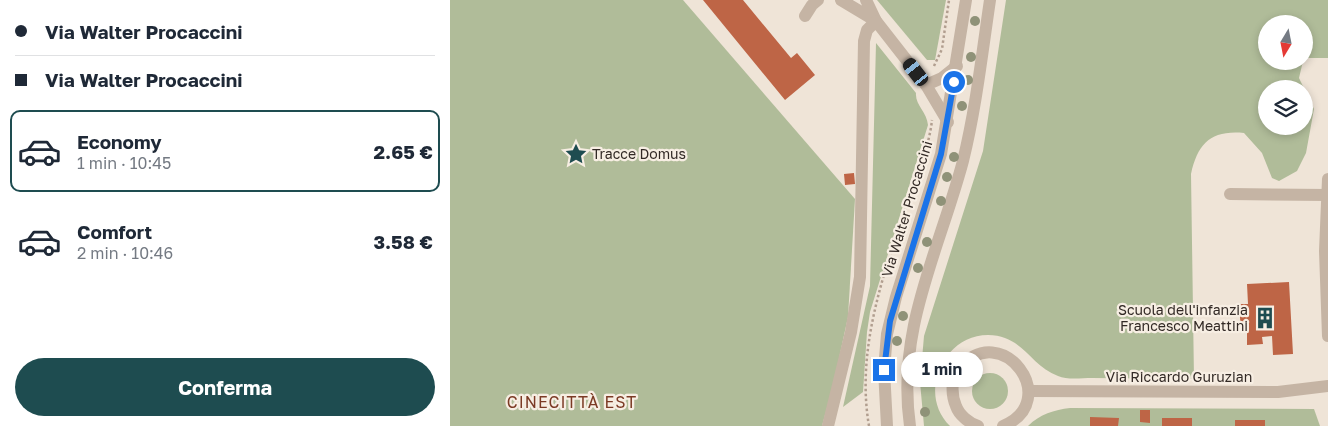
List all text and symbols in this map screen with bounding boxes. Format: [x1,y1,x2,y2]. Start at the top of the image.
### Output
north arrow [1258,15,1312,70]
map controls [1258,15,1313,135]
text: Via Walter Procaccini [45,20,242,43]
car [900,56,931,88]
text: Via Walter Procaccini [45,68,242,91]
route start [943,71,965,93]
button: layers [1258,80,1313,135]
icon: car [17,129,62,174]
text: Economy [77,130,162,153]
street label: Via Walter Procaccini [878,138,935,279]
text: 2.65 € [374,140,433,163]
place icon: Tracce Domus [563,141,589,167]
place label: Tracce Domus [592,145,686,162]
text: 1 min · 10:45 [77,153,171,173]
icon: car [17,219,62,264]
text: Comfort [77,220,152,243]
text: 3.58 € [373,230,433,253]
text: 2 min · 10:46 [77,243,173,263]
place label: Scuola dell'infanzia Francesco Meattini [1118,301,1248,334]
building icon: Scuola dell'infanzia Francesco Meattini [1252,305,1278,331]
callout: 1 min [902,352,984,388]
button: Conferma [15,358,435,416]
route end [873,359,895,381]
text: 1 min [922,359,962,379]
street label: Via Riccardo Guruzian [1106,368,1252,385]
district label: CINECITTÀ EST [507,392,637,412]

